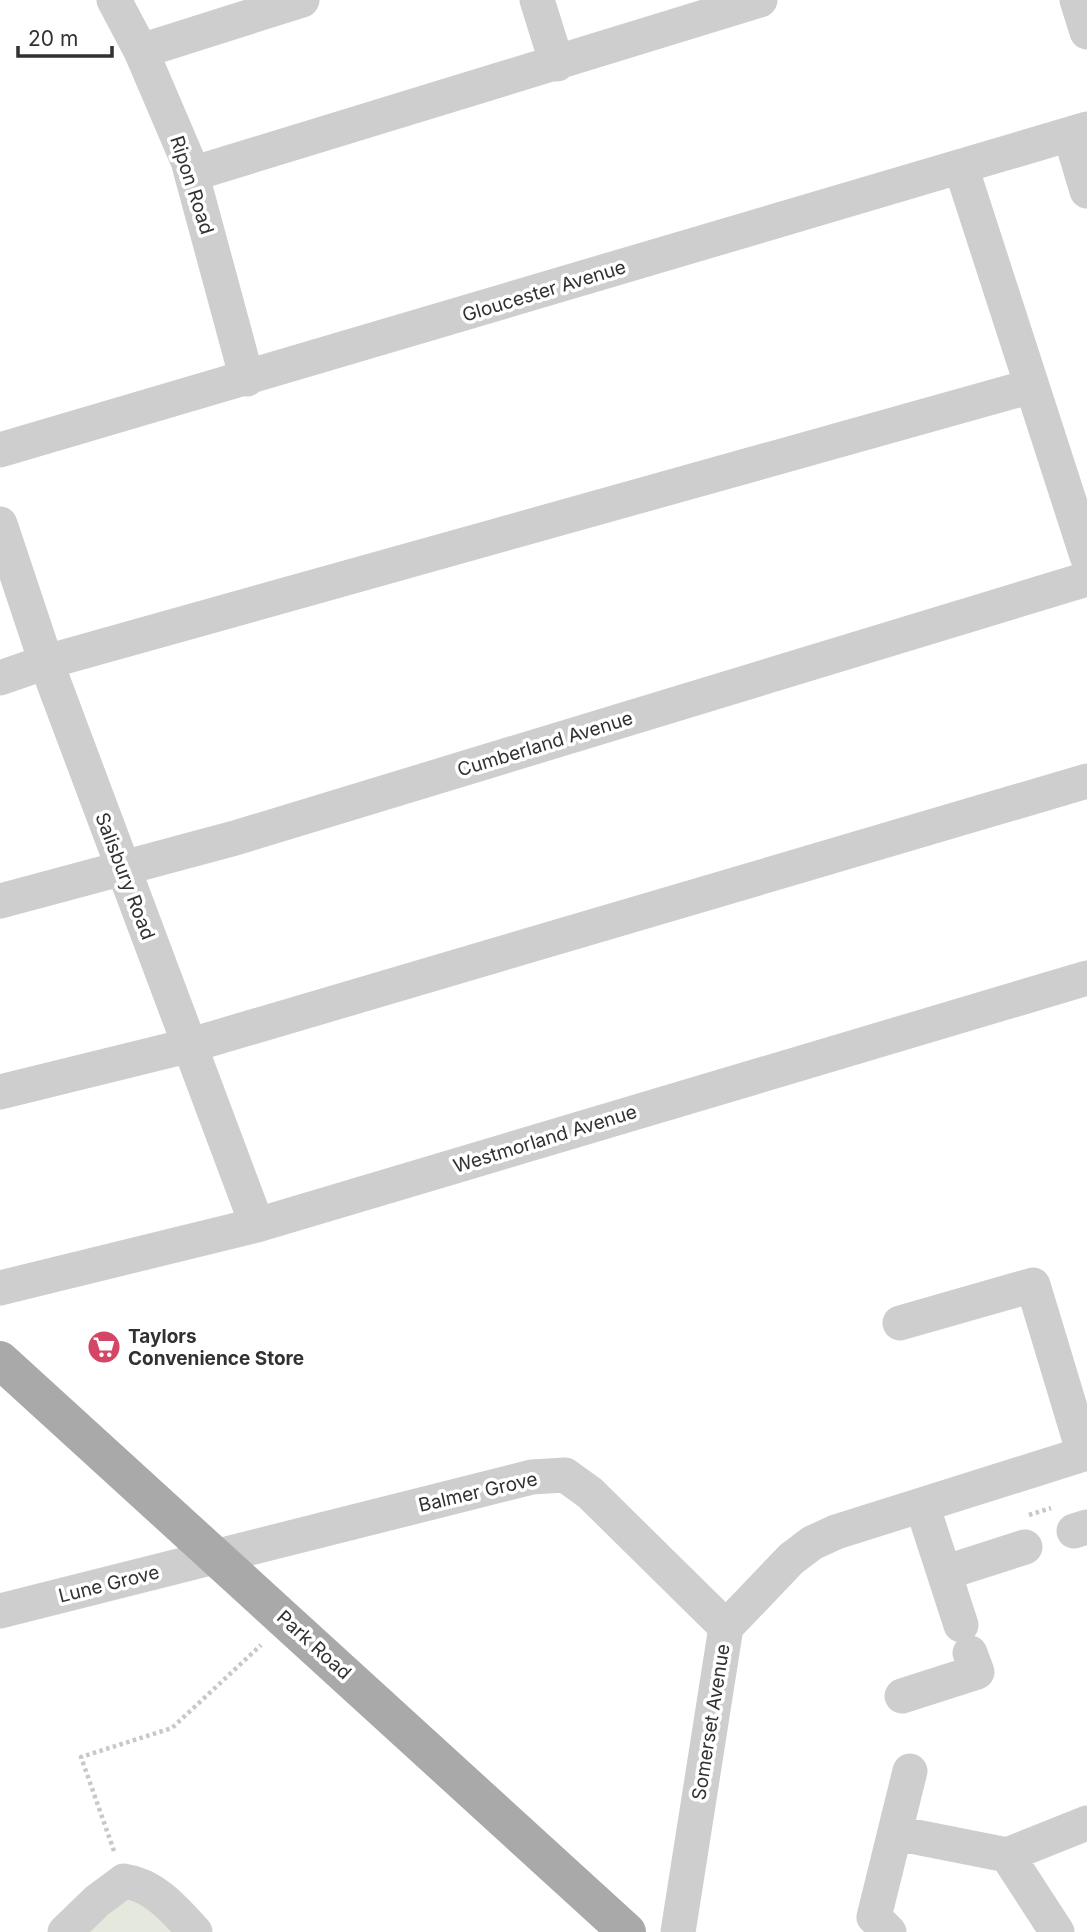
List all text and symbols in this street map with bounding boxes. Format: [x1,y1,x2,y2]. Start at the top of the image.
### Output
scale bar [18,14,112,58]
text: 20 m [28,26,78,51]
street label: Ripon Road [165,133,219,237]
street label: Gloucester Avenue [459,255,629,327]
street label: Cumberland Avenue [455,706,635,782]
street label: Salisbury Road [90,809,160,943]
street label: Westmorland Avenue [450,1100,640,1178]
place label: Taylors Convenience Store [128,1325,304,1370]
supermarket icon: Taylors Convenience Store [85,1328,123,1366]
street label: Balmer Grove [416,1467,540,1517]
street label: Lune Grove [56,1560,162,1608]
street label: Park Road [272,1606,356,1684]
street label: Somerset Avenue [687,1642,735,1802]

